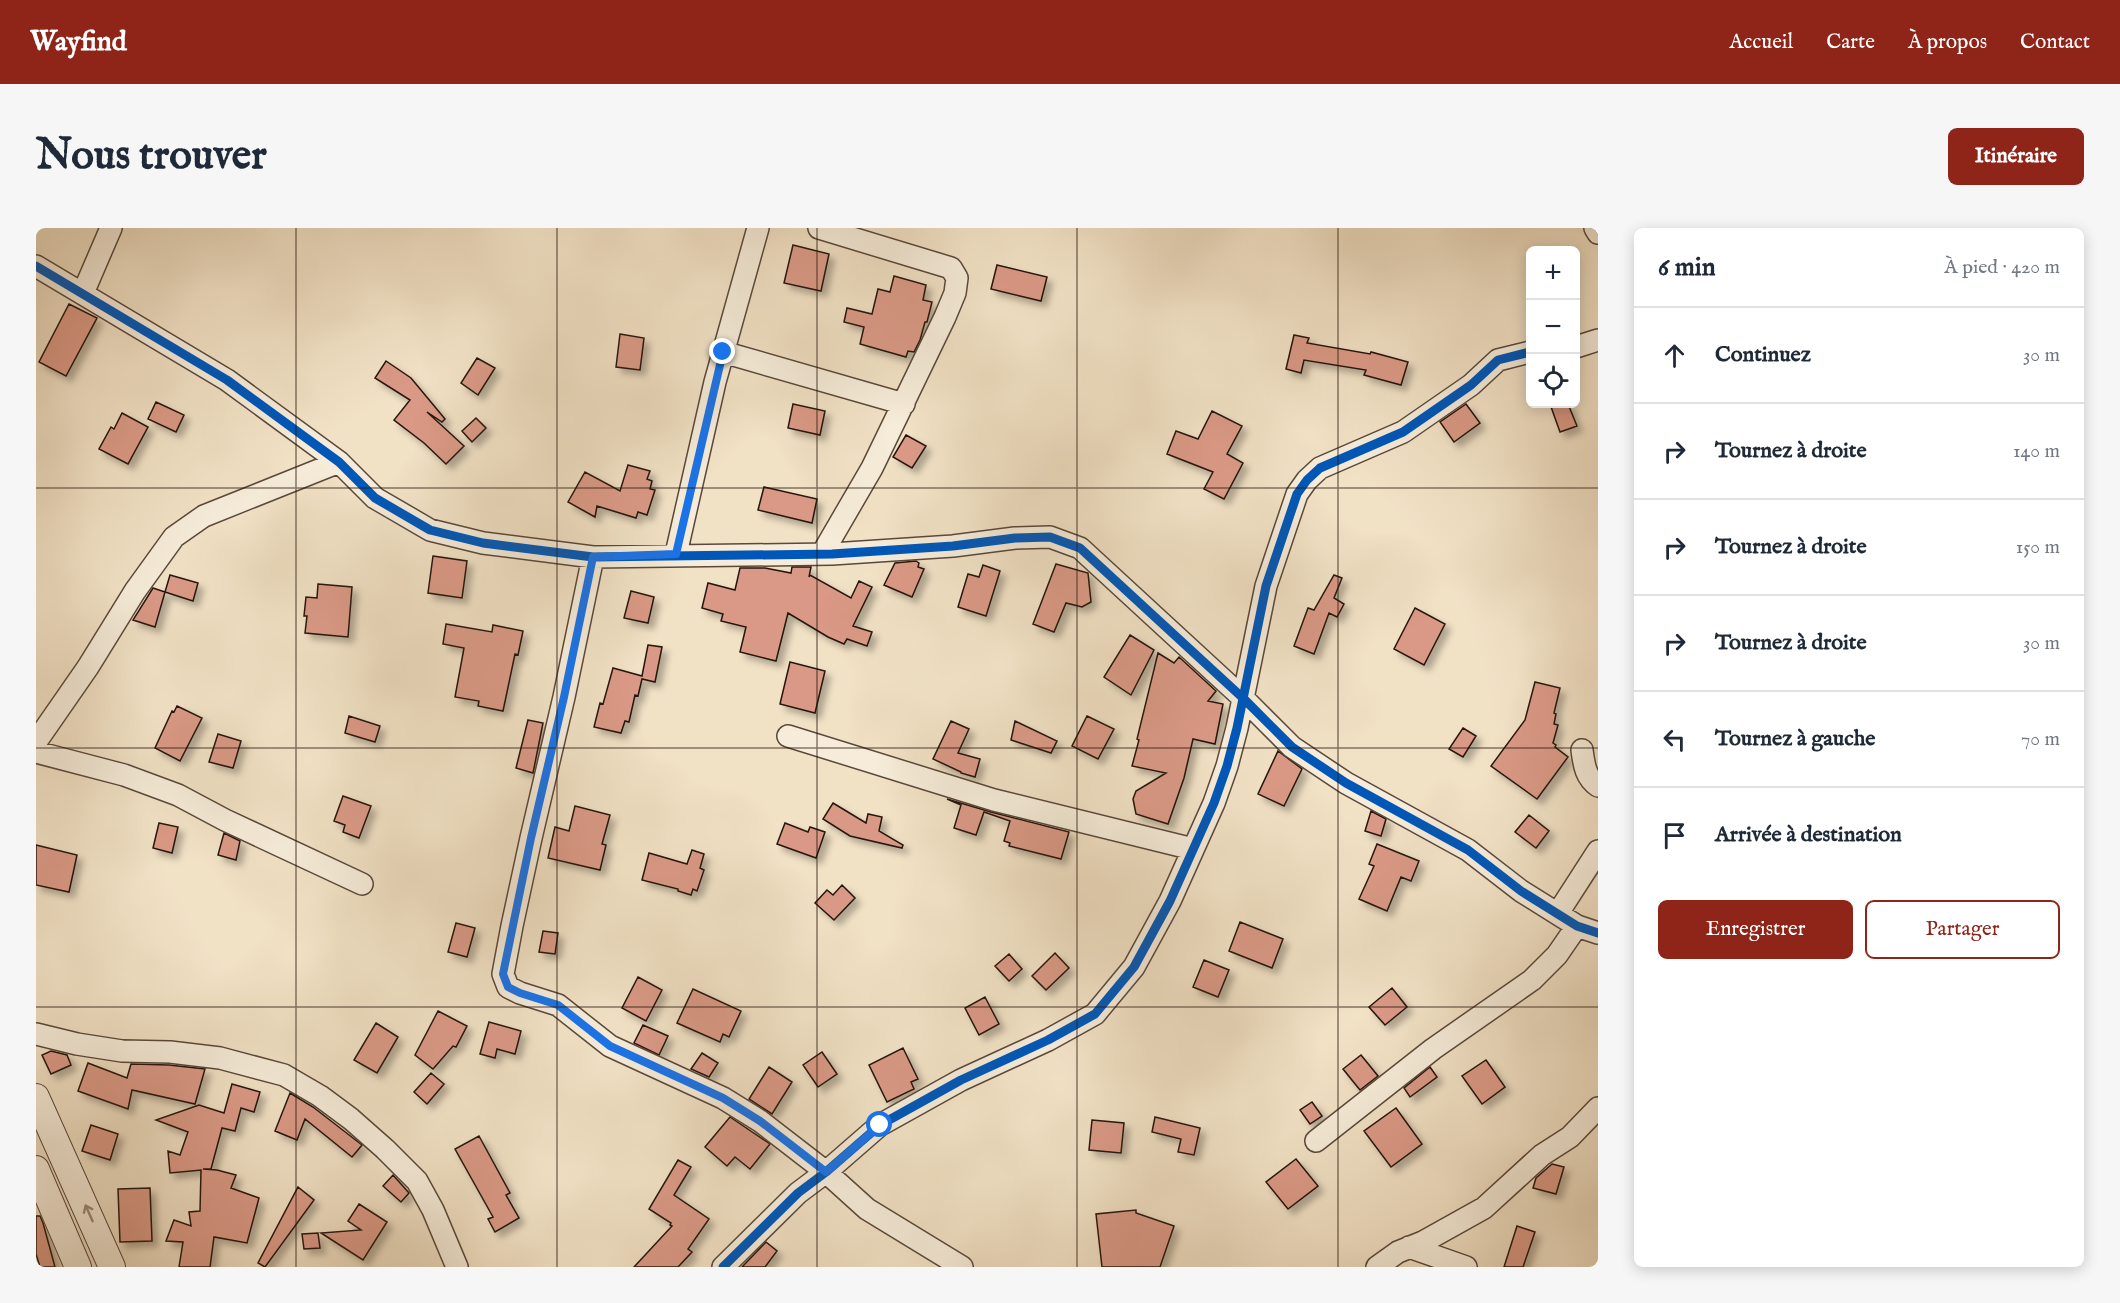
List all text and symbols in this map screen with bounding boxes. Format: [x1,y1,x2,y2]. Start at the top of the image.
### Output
text: Wayfind [30,25,127,60]
text: Accueil [1729,29,1793,56]
text: Carte [1826,29,1875,56]
text: À propos [1908,29,1987,56]
text: Contact [2020,29,2090,56]
button: Itinéraire [1948,128,2084,185]
text: Nous trouver [36,130,267,183]
map controls [1526,246,1580,408]
button: + [1526,246,1580,300]
text: 6 min [1658,251,1716,284]
text: À pied · 420 m [1944,255,2060,280]
button: − [1526,300,1580,354]
route end [709,338,735,364]
icon: ahead [1658,339,1691,372]
text: Continuez [1715,341,1811,369]
text: 30 m [2023,343,2060,368]
button: locate [1526,354,1580,408]
icon: right [1658,435,1691,468]
text: Tournez à droite [1715,437,1866,465]
text: 140 m [2013,439,2060,464]
icon: right [1658,531,1691,564]
text: Tournez à droite [1715,533,1866,561]
text: 150 m [2016,535,2060,560]
icon: right [1658,627,1691,660]
text: Tournez à droite [1715,629,1866,657]
text: 30 m [2023,631,2060,656]
icon: left [1658,723,1691,756]
text: Tournez à gauche [1715,725,1875,753]
text: 70 m [2021,727,2060,752]
icon: arrive [1658,819,1691,852]
text: Arrivée à destination [1715,821,1902,849]
button: Enregistrer [1658,900,1853,959]
button: Partager [1865,900,2060,959]
route start [866,1111,892,1137]
one-way arrow [83,1205,94,1223]

